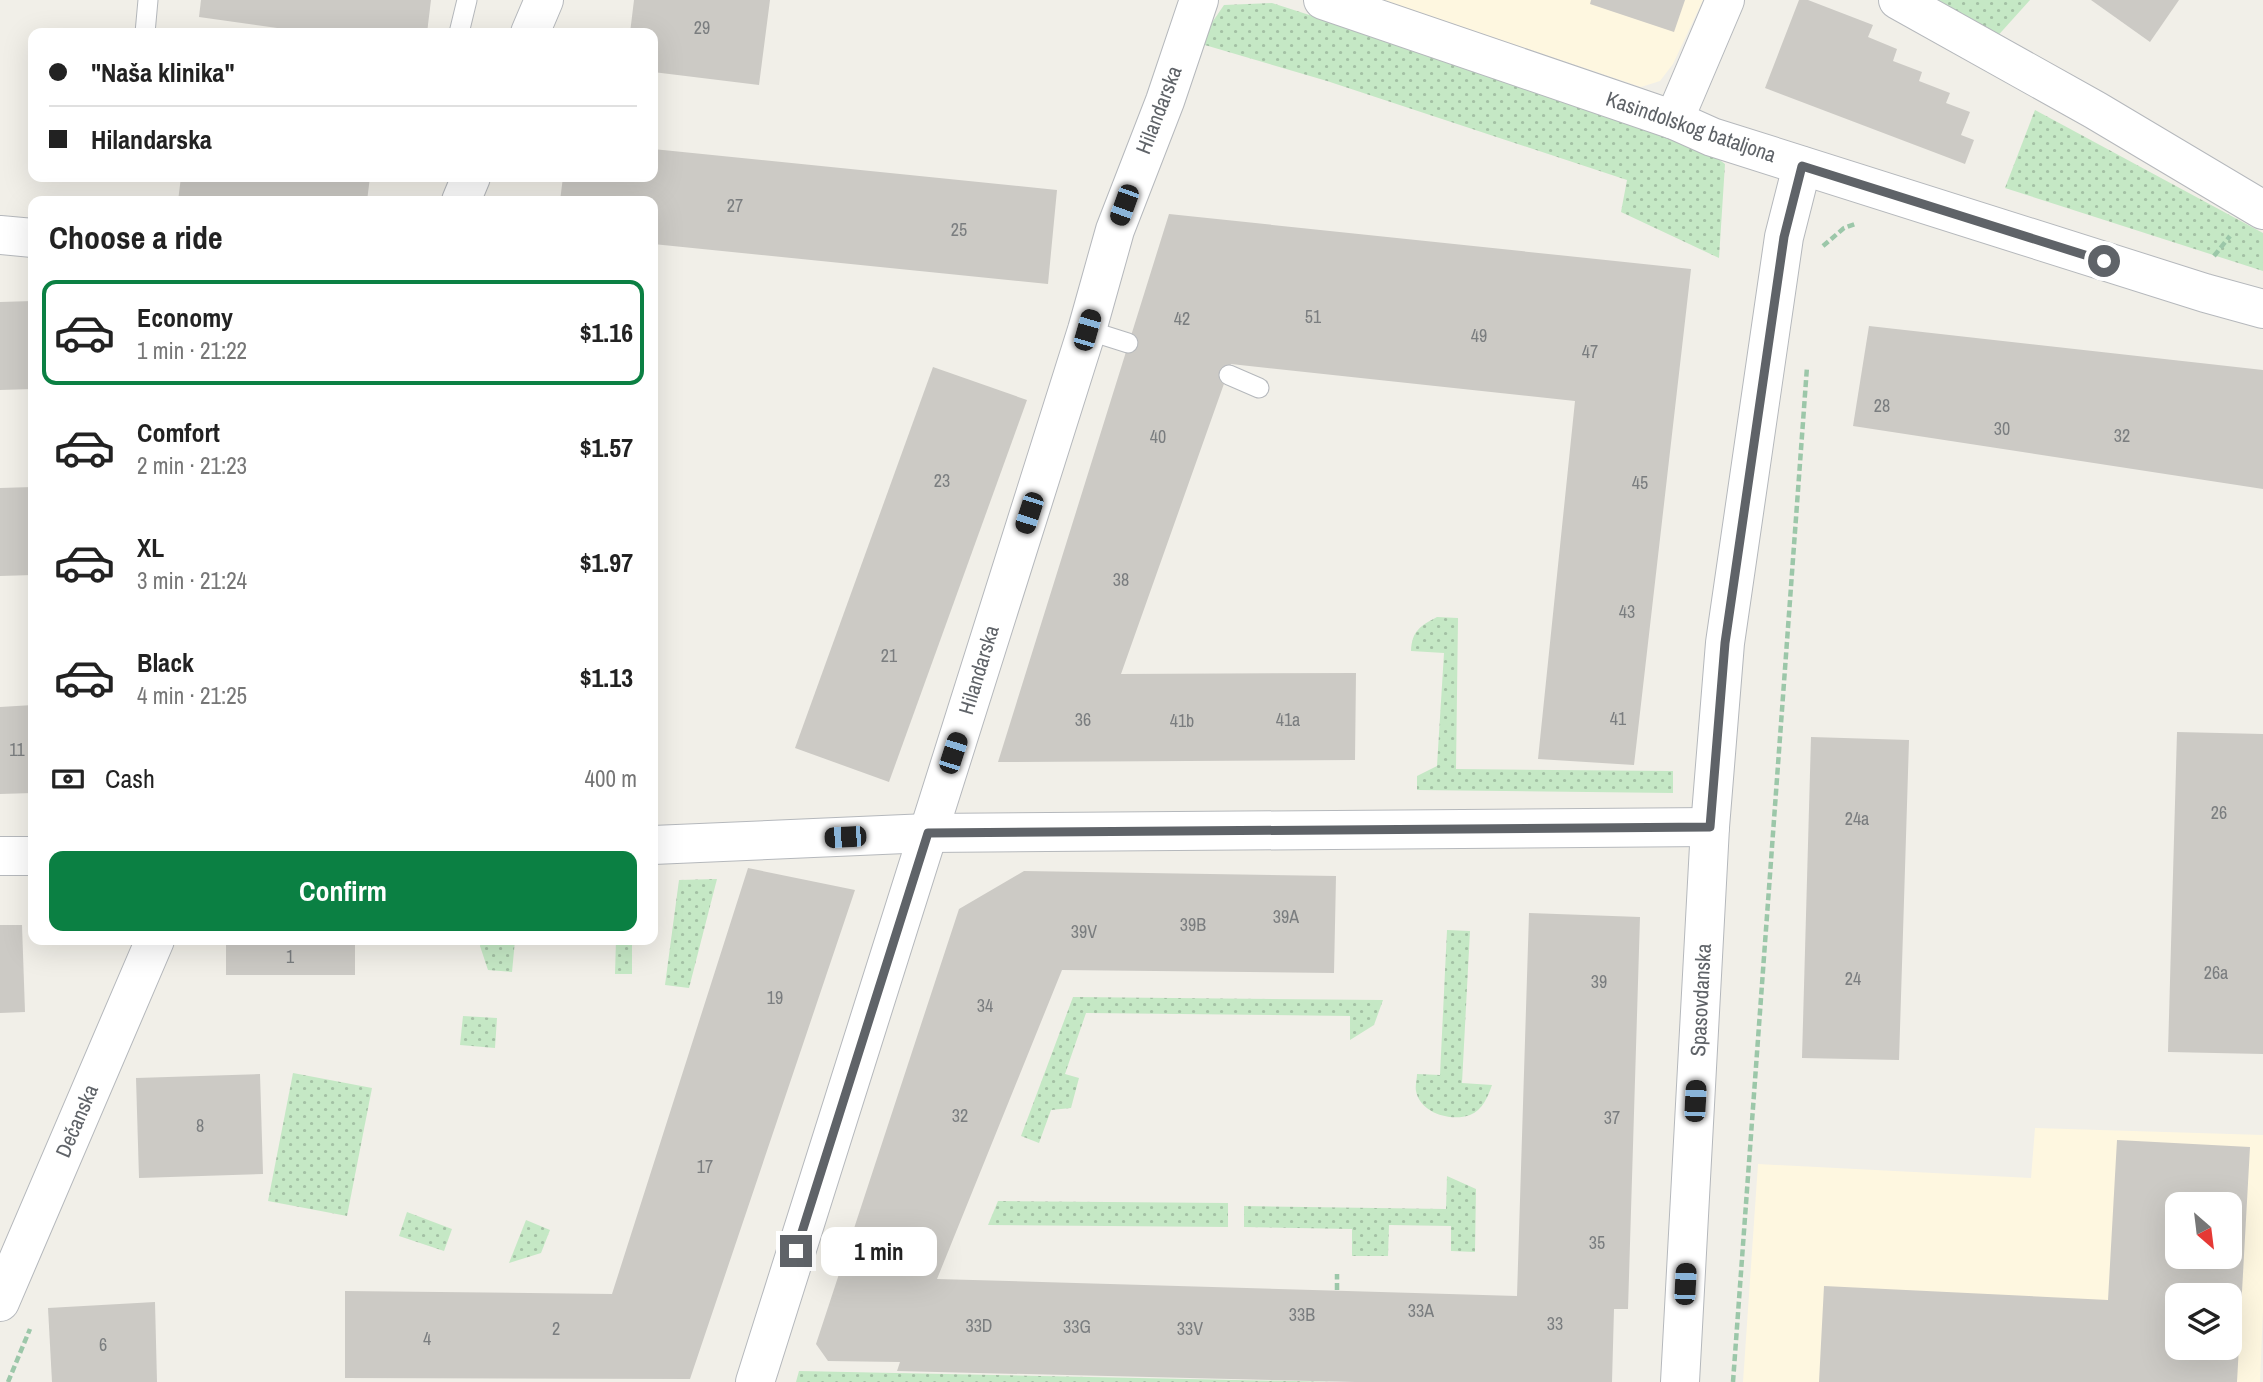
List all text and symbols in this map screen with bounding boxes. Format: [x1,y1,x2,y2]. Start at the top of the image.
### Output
house number: 29 [694,15,710,40]
text: "Naša klinika" [91,55,235,90]
street label: Hilandarska [1129,61,1189,158]
street label: Kasindolskog bataljona [1602,84,1780,169]
text: Hilandarska [91,122,212,157]
car [1107,182,1142,228]
house number: 27 [727,193,743,218]
text: Choose a ride [49,216,223,259]
house number: 25 [951,217,967,242]
route start [2088,245,2120,277]
text: Economy [137,300,233,335]
icon: car [53,301,116,364]
house number: 51 [1305,304,1322,329]
house number: 42 [1174,306,1190,331]
car [1072,307,1103,353]
text: $1.16 [580,315,633,350]
house number: 49 [1471,323,1487,348]
text: 1 min · 21:22 [137,335,247,366]
house number: 47 [1582,339,1598,364]
house number: 28 [1874,393,1890,418]
text: Comfort [137,415,220,450]
icon: car [53,416,116,479]
house number: 30 [1994,416,2010,441]
house number: 32 [2114,423,2130,448]
house number: 40 [1150,424,1166,449]
text: $1.57 [580,430,633,465]
text: 2 min · 21:23 [137,450,247,481]
house number: 23 [934,468,950,493]
house number: 45 [1632,470,1648,495]
car [1013,490,1046,536]
text: XL [137,530,164,565]
icon: car [53,531,116,594]
text: $1.97 [580,545,633,580]
text: 3 min · 21:24 [137,565,247,596]
house number: 38 [1113,567,1129,592]
house number: 43 [1619,599,1635,624]
street label: Hilandarska [951,621,1006,718]
house number: 21 [881,643,898,668]
text: Black [137,645,194,680]
icon: car [53,646,116,709]
text: $1.13 [580,660,633,695]
text: 4 min · 21:25 [137,680,247,711]
house number: 41 [1610,706,1627,731]
house number: 36 [1075,707,1091,732]
house number: 41a [1276,707,1300,732]
house number: 41b [1170,708,1194,733]
car [937,730,970,776]
house number: 11 [9,737,25,762]
icon: cash [49,760,87,798]
text: Cash [105,761,155,796]
text: 400 m [585,763,637,794]
house number: 26 [2211,800,2227,825]
house number: 24a [1845,806,1869,831]
car [824,825,867,849]
button: Confirm [49,851,637,931]
house number: 39A [1273,904,1299,929]
house number: 39B [1180,912,1206,937]
house number: 39V [1071,919,1097,944]
street label: Spasovdanska [1683,942,1718,1057]
house number: 1 [286,944,295,969]
house number: 26a [2204,960,2228,985]
house number: 24 [1845,966,1861,991]
house number: 39 [1591,969,1607,994]
house number: 19 [767,985,783,1010]
house number: 34 [977,993,993,1018]
car [1684,1079,1707,1123]
street label: Dečanska [48,1080,105,1162]
house number: 32 [952,1103,968,1128]
house number: 37 [1604,1105,1620,1130]
house number: 8 [196,1113,204,1138]
house number: 17 [697,1154,713,1179]
north arrow [2165,1192,2242,1269]
map controls [2165,1192,2242,1360]
callout: 1 min [820,1226,936,1276]
house number: 35 [1589,1230,1605,1255]
route end [780,1235,812,1267]
text: 1 min [854,1236,904,1267]
car [1674,1262,1697,1306]
button: layers [2165,1283,2242,1360]
house number: 33A [1408,1298,1434,1323]
house number: 33B [1289,1302,1315,1327]
house number: 33 [1547,1311,1563,1336]
house number: 33D [965,1313,993,1338]
house number: 33G [1063,1314,1091,1339]
house number: 2 [552,1316,560,1341]
house number: 33V [1177,1316,1203,1341]
house number: 4 [423,1326,431,1351]
house number: 6 [99,1332,107,1357]

